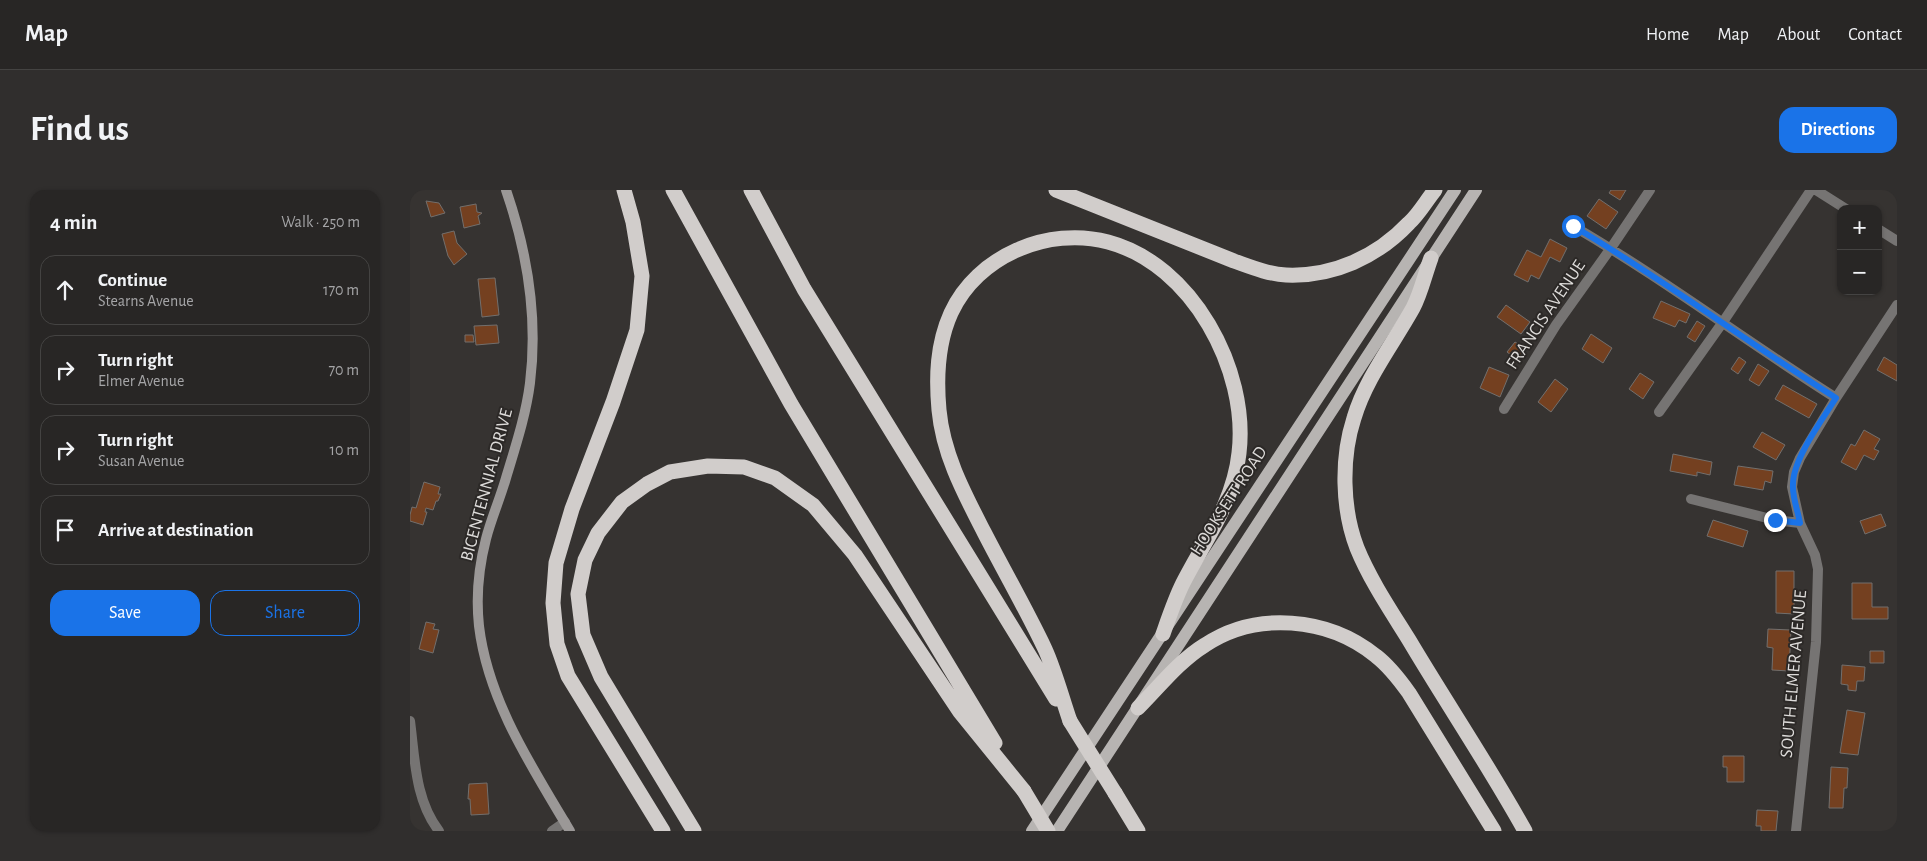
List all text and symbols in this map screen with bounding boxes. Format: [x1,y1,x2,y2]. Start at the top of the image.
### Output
text: Map [25,22,68,46]
text: Home [1646,26,1689,44]
text: Map [1717,26,1749,44]
text: About [1777,26,1820,44]
text: Contact [1848,26,1902,44]
button: Directions [1779,107,1897,153]
text: Find us [30,112,129,147]
map controls [1837,205,1882,295]
button: + [1837,205,1882,250]
text: 4 min [50,212,97,233]
text: Walk · 250 m [281,214,360,230]
route start [1562,215,1585,238]
button: − [1837,250,1882,295]
street label: FRANCIS AVENUE [1503,257,1589,373]
text: Continue [98,271,167,290]
icon: ahead [51,276,79,304]
text: 170 m [323,282,359,298]
text: Stearns Avenue [98,293,194,309]
text: Turn right [98,351,173,370]
icon: right [51,356,79,384]
text: 70 m [328,362,359,378]
text: Elmer Avenue [98,373,184,389]
street label: BICENTENNIAL DRIVE [458,407,516,563]
text: Turn right [98,431,173,450]
icon: right [51,436,79,464]
text: 10 m [330,442,359,458]
street label: HOOKSETT ROAD [1187,443,1271,559]
text: Susan Avenue [98,453,184,469]
route end [1764,509,1787,532]
icon: arrive [51,516,79,544]
text: Arrive at destination [98,521,254,540]
street label: SOUTH ELMER AVENUE [1778,589,1810,759]
button: Save [50,590,200,636]
button: Share [210,590,360,636]

